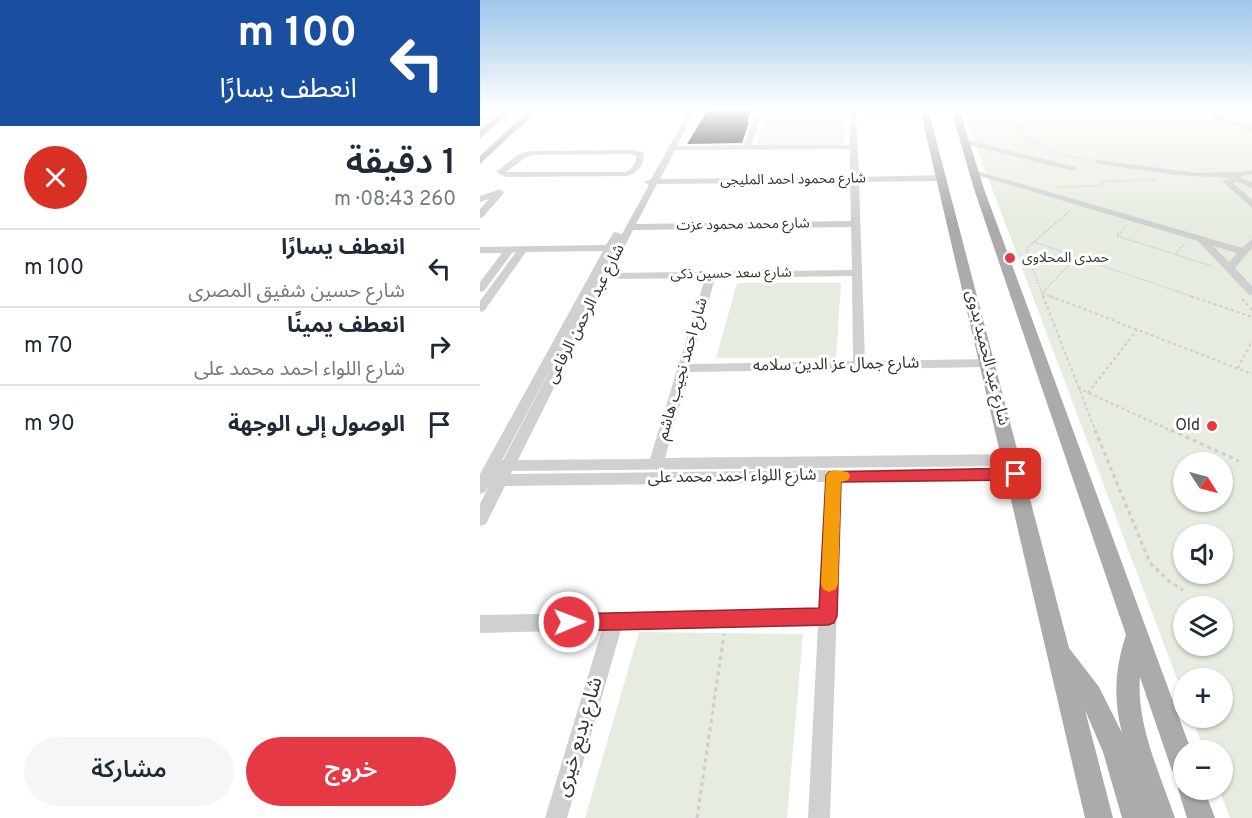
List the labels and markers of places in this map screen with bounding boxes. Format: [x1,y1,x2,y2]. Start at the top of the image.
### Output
place label: حمدى المحلاوى [1022,250,1109,267]
marker: حمدى المحلاوى [1003,251,1017,265]
place label: Old [1175,416,1200,436]
marker: Old [1205,419,1219,433]
pin [990,448,1041,499]

